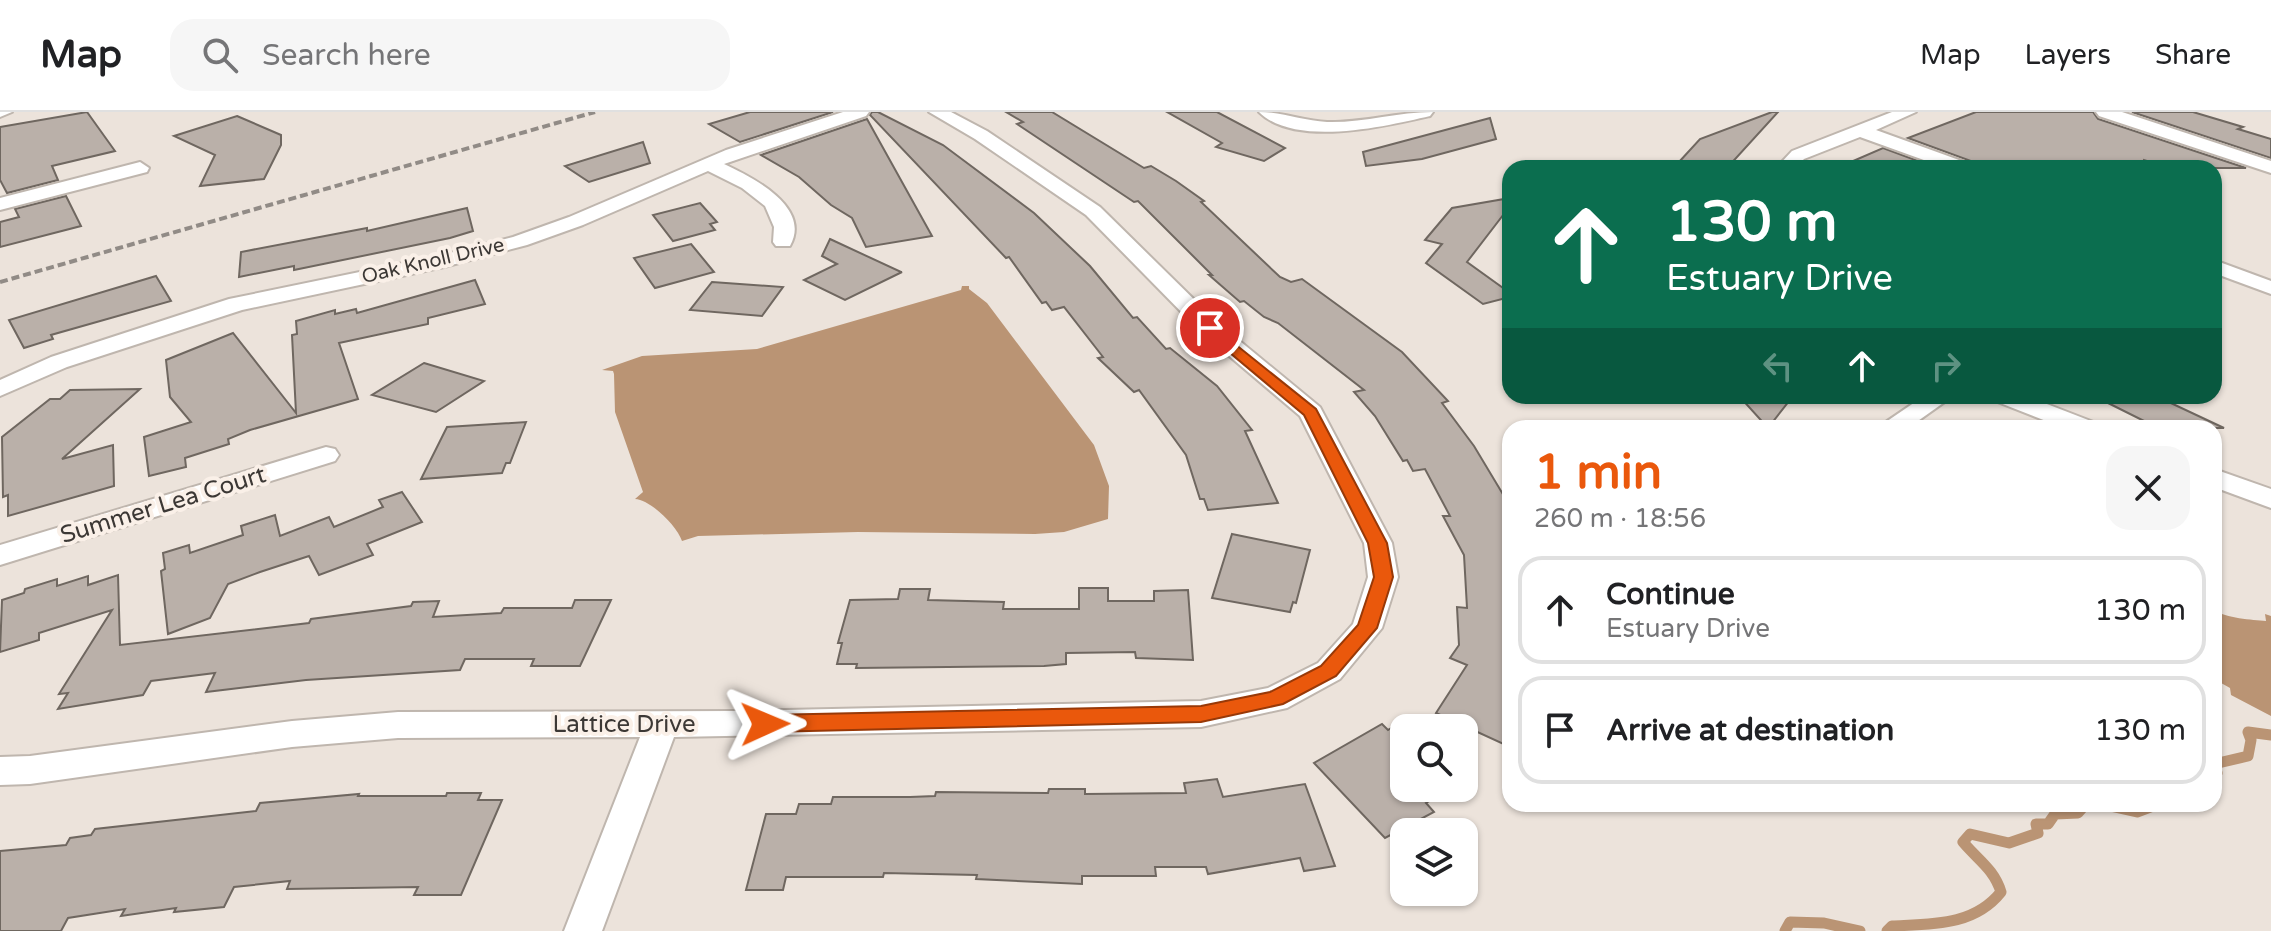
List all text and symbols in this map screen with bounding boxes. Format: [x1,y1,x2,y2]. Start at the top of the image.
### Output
search box [170,19,730,91]
text: Map [40,32,122,78]
icon: search [198,33,242,77]
text: Search here [262,37,431,74]
text: Map [1920,38,1981,72]
text: Layers [2025,38,2111,72]
text: Share [2155,38,2231,72]
text: 130 m [1666,189,1837,256]
icon: ahead [1534,192,1638,296]
street label: Oak Knoll Drive [359,233,507,289]
text: Estuary Drive [1666,257,1893,300]
pin [1176,294,1244,362]
icon: arrive [1188,306,1232,350]
icon: left [1756,344,1800,388]
icon: ahead [1840,344,1884,388]
icon: right [1924,344,1968,388]
text: 1 min [1534,444,1662,502]
button: close [2106,446,2190,530]
street label: Summer Lea Court [57,460,269,550]
text: 260 m · 18:56 [1534,503,1706,534]
text: Continue [1606,576,1735,613]
icon: ahead [1538,588,1582,632]
text: 130 m [2094,592,2186,629]
text: Estuary Drive [1606,613,1770,644]
position arrow [723,682,807,766]
icon: arrive [1538,708,1582,752]
street label: Lattice Drive [553,710,695,739]
text: Arrive at destination [1606,712,1894,749]
text: 130 m [2094,712,2186,749]
map controls [1390,714,1478,906]
button: search [1390,714,1478,802]
button: layers [1390,818,1478,906]

